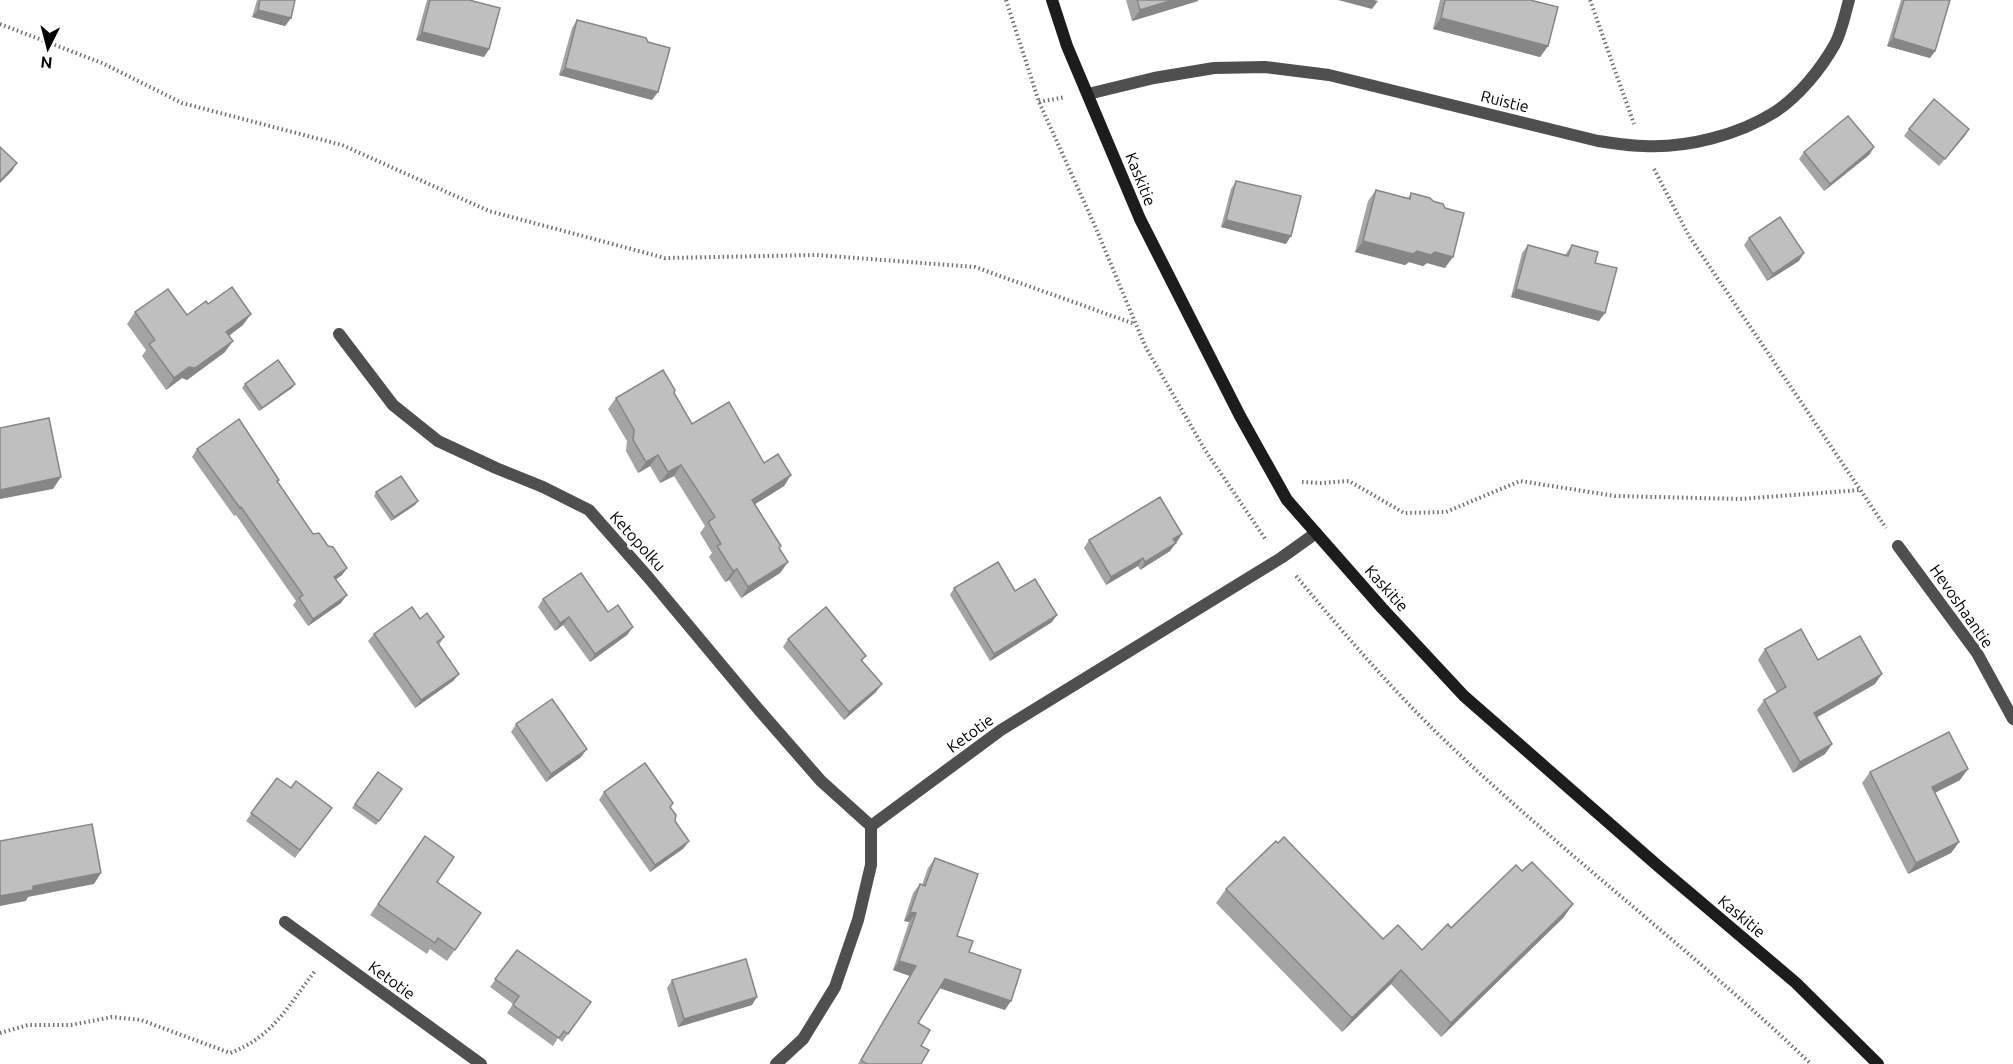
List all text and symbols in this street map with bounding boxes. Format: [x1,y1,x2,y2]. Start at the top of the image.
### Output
north arrow [18,18,78,78]
text: N [40,53,53,72]
street label: Ruistie [1479,86,1531,116]
street label: Kaskitie [1122,150,1160,208]
street label: Ketopolku [607,507,669,575]
street label: Kaskitie [1362,561,1412,615]
street label: Hevoshaantie [1927,561,1997,651]
street label: Ketotie [943,710,997,756]
street label: Kaskitie [1715,891,1769,941]
street label: Ketotie [365,957,419,1003]

